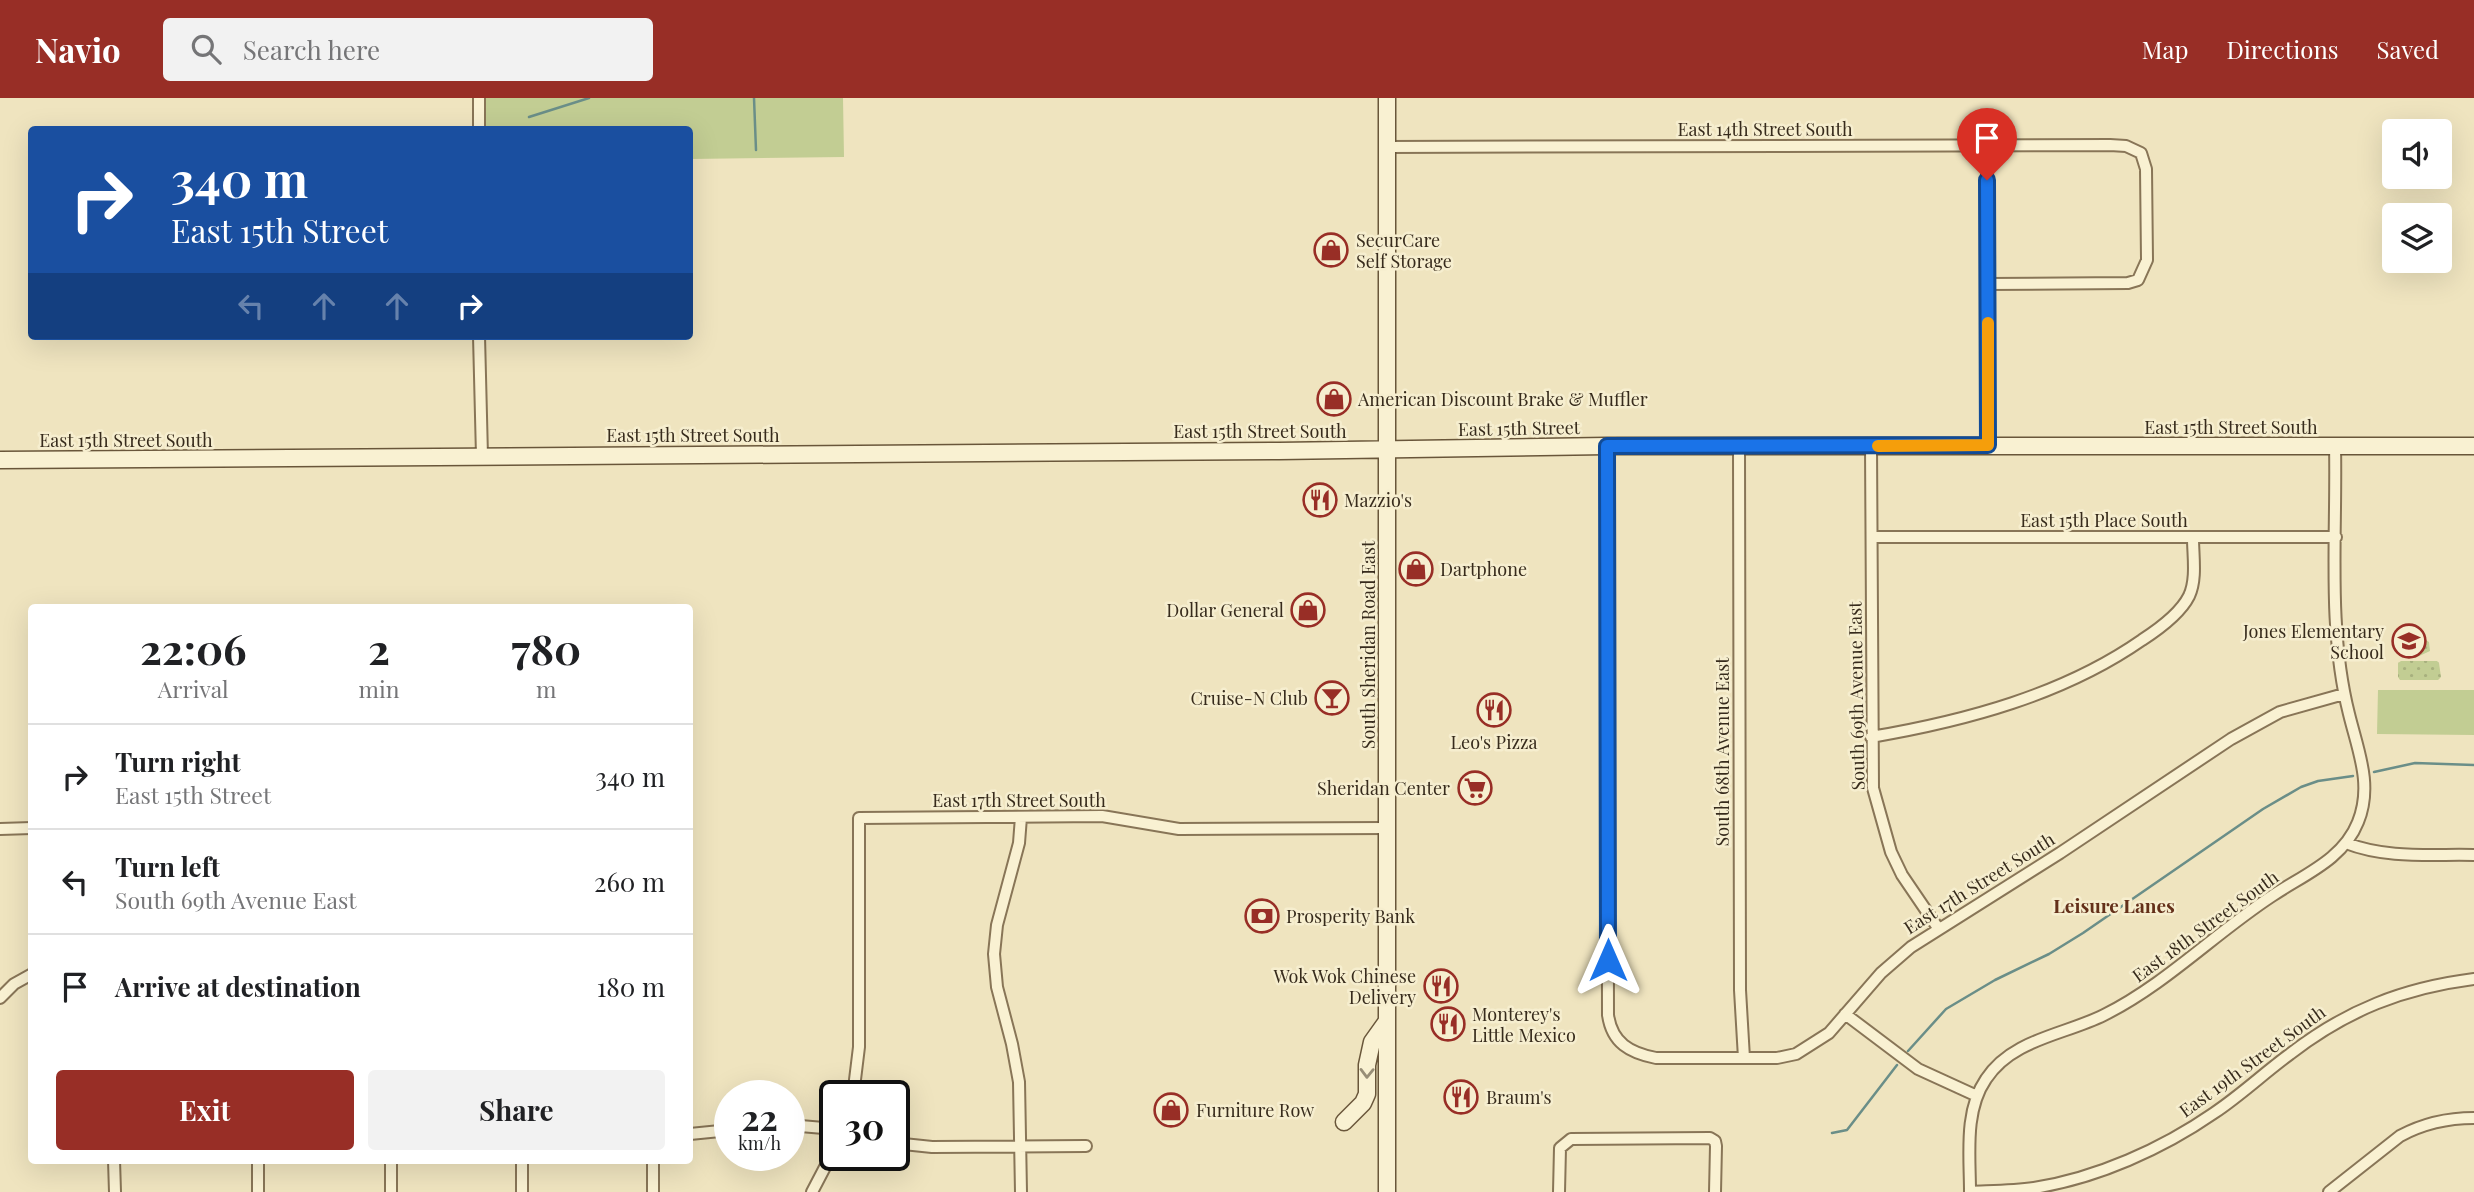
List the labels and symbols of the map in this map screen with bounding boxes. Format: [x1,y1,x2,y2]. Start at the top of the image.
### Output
pin [1957,108,2017,180]
street label: East 14th Street South [1677,117,1853,141]
place label: SecurCare Self Storage [1356,228,1452,273]
shop icon: SecurCare Self Storage [1312,231,1350,269]
shop icon: American Discount Brake & Muffler [1315,380,1353,418]
place label: American Discount Brake & Muffler [1357,387,1648,411]
street label: East 15th Street [1458,415,1581,441]
street label: East 15th Street South [2144,415,2318,439]
street label: East 15th Street South [1173,419,1347,443]
street label: East 15th Street South [606,423,780,447]
street label: East 15th Street South [39,428,213,452]
restaurant icon: Mazzio's [1301,481,1339,519]
place label: Mazzio's [1344,488,1412,512]
street label: East 15th Place South [2020,508,2188,532]
street label: South Sheridan Road East [1356,540,1380,749]
shop icon: Dartphone [1397,550,1435,588]
place label: Dartphone [1440,557,1527,581]
shop icon: Dollar General [1289,591,1327,629]
place label: Dollar General [1166,598,1284,622]
street label: South 69th Avenue East [1842,601,1870,791]
place label: Jones Elementary School [2242,619,2384,664]
school or university icon: Jones Elementary School [2390,622,2428,660]
street label: South 68th Avenue East [1710,657,1734,847]
bar icon: Cruise-N Club [1313,679,1351,717]
place label: Cruise-N Club [1190,686,1308,710]
restaurant icon: Leo's Pizza [1475,691,1513,729]
place label: Leo's Pizza [1450,730,1538,754]
supermarket icon: Sheridan Center [1456,769,1494,807]
place label: Sheridan Center [1317,776,1450,800]
street label: East 17th Street South [932,788,1106,812]
street label: East 17th Street South [1899,827,2059,939]
street label: East 18th Street South [2127,864,2283,987]
district label: Leisure Lanes [2053,892,2175,918]
bank icon: Prosperity Bank [1243,897,1281,935]
place label: Prosperity Bank [1286,904,1415,928]
position arrow [1571,923,1645,997]
place label: Wok Wok Chinese Delivery [1273,964,1416,1009]
restaurant icon: Wok Wok Chinese Delivery [1422,967,1460,1005]
street label: East 19th Street South [2174,1000,2330,1122]
place label: Monterey's Little Mexico [1472,1002,1576,1047]
restaurant icon: Monterey's Little Mexico [1429,1005,1467,1043]
one-way arrow [1359,1068,1375,1079]
restaurant icon: Braum's [1442,1078,1480,1116]
speed limit sign: 30 [819,1080,910,1171]
place label: Braum's [1486,1085,1552,1109]
shop icon: Furniture Row [1152,1091,1190,1129]
place label: Furniture Row [1196,1098,1314,1122]

